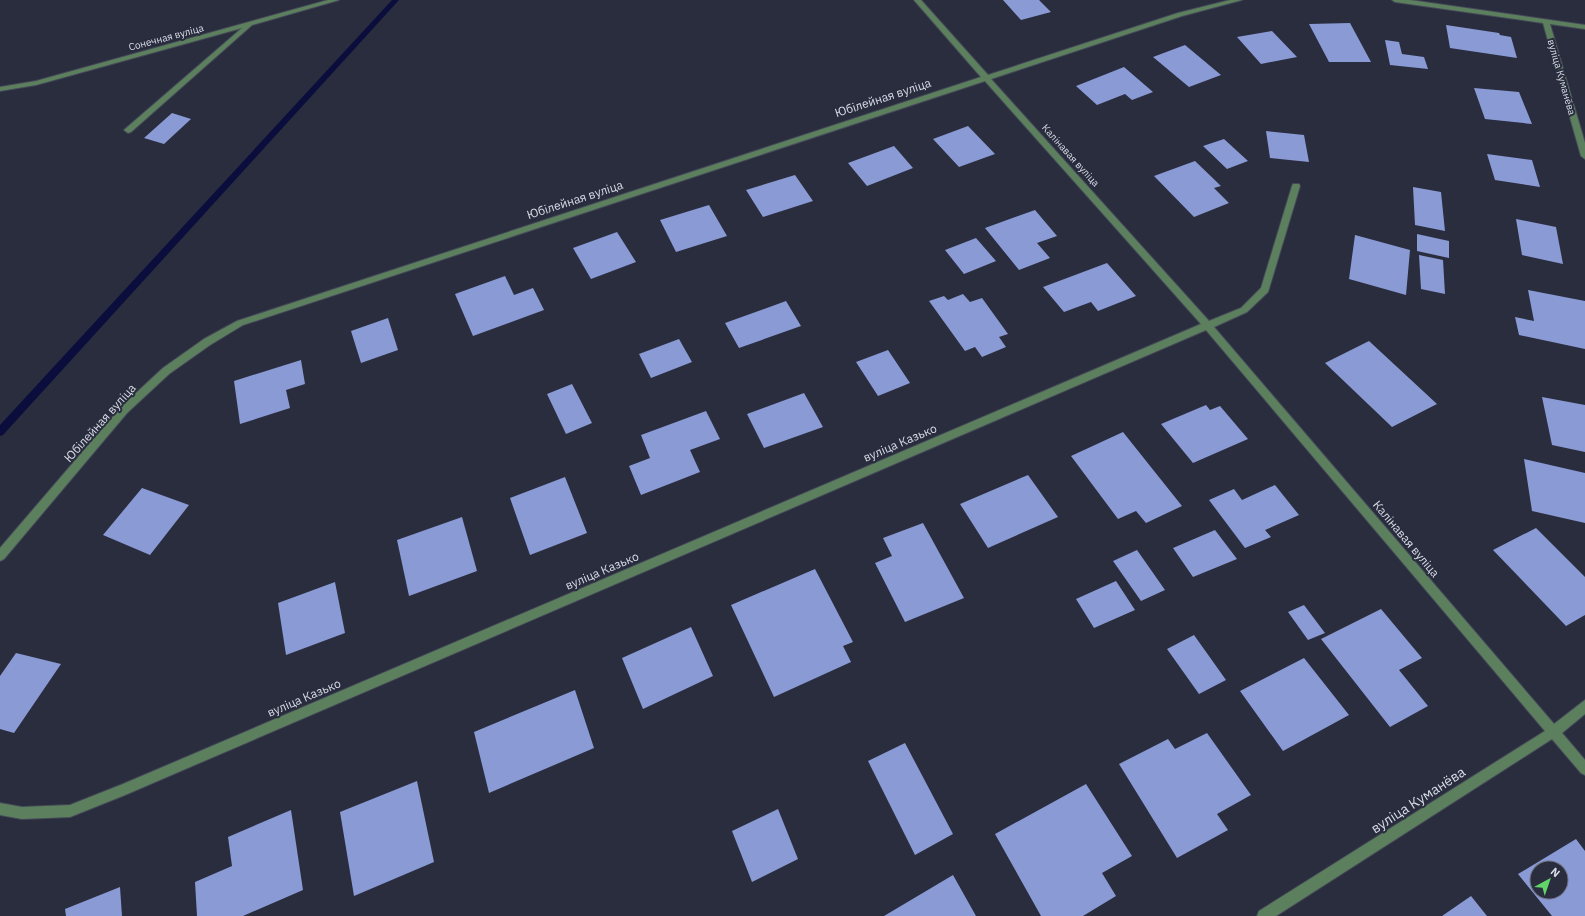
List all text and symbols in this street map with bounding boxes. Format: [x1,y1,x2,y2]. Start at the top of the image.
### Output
street label: Сонечная вуліца [127,21,206,54]
street label: вуліца Куманёва [1545,38,1579,117]
street label: Юбілейная вуліца [833,75,933,120]
street label: Калінавая вуліца [1039,121,1103,190]
street label: Юбілейная вуліца [525,177,625,222]
street label: Юбілейная вуліца [61,380,139,465]
street label: вуліца Казько [861,420,939,465]
street label: Калінавая вуліца [1370,497,1443,581]
street label: вуліца Казько [563,548,641,593]
street label: вуліца Казько [265,675,343,720]
street label: вуліца Куманёва [1367,762,1469,837]
north arrow [1529,860,1569,900]
text: N [1548,864,1563,880]

